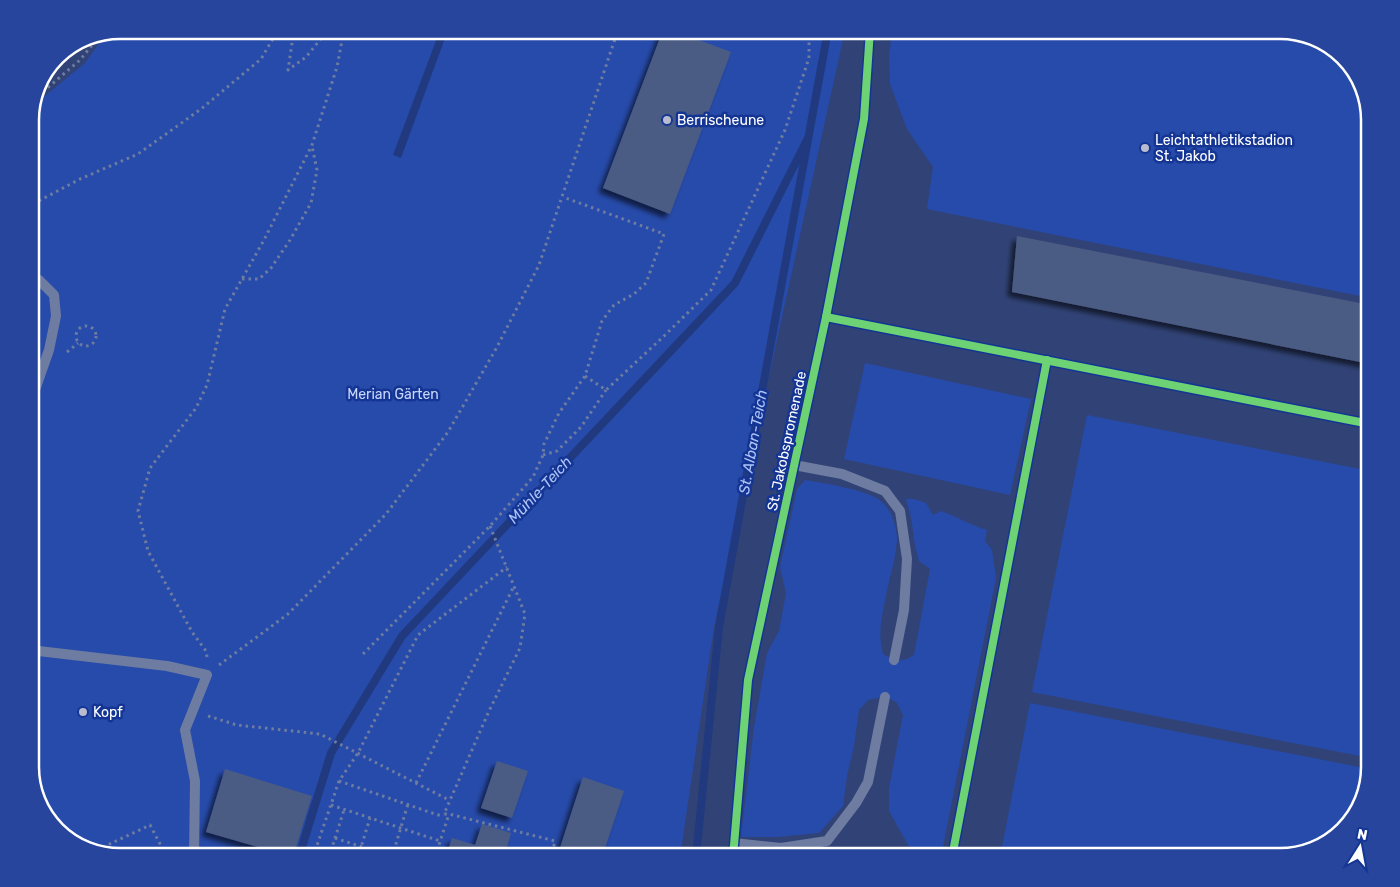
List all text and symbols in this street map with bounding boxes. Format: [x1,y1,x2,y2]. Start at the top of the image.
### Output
place label: Berrischeune [677,112,764,129]
marker: Berrischeune [661,114,673,126]
place label: Leichtathletikstadion St. Jakob [1155,132,1293,165]
marker: Leichtathletikstadion St. Jakob [1139,142,1151,154]
street label: St. Jakobspromenade [764,369,810,512]
park label: Merian Gärten [347,386,439,403]
water label: St. Alban-Teich [735,388,771,496]
water label: Mühle-Teich [504,453,576,527]
place label: Kopf [93,704,123,721]
marker: Kopf [77,706,89,718]
north arrow [1335,822,1385,872]
text: N [1356,825,1369,844]

